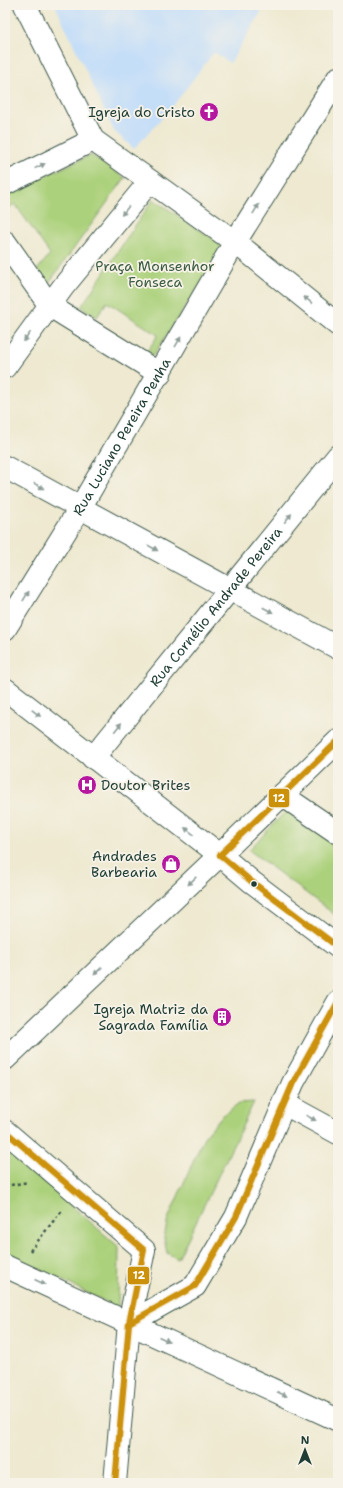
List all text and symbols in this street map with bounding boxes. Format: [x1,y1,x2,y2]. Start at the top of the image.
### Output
church icon: Igreja do Cristo [198,101,220,123]
place label: Igreja do Cristo [88,103,195,121]
one-way arrow [34,163,46,170]
one-way arrow [253,203,260,215]
one-way arrow [120,205,129,216]
park label: Praça Monsenhor Fonseca [95,257,215,291]
one-way arrow [302,296,313,305]
one-way arrow [23,331,31,342]
one-way arrow [175,336,182,348]
street label: Rua Luciano Pereira Penha [69,354,175,519]
one-way arrow [33,482,45,489]
one-way arrow [284,512,293,523]
street label: Rua Cornélio Andrade Pereira [146,523,286,690]
one-way arrow [147,545,159,551]
one-way arrow [22,590,29,601]
one-way arrow [262,607,273,613]
one-way arrow [30,708,41,717]
one-way arrow [113,722,122,733]
hospital icon: Doutor Brites [76,774,98,796]
place label: Doutor Brites [101,776,191,794]
line badge: 12 [268,788,290,808]
text: 12 [273,791,285,806]
one-way arrow [184,827,195,835]
place label: Andrades Barbearia [91,847,157,881]
shop icon: Andrades Barbearia [160,853,182,875]
one-way arrow [187,877,197,886]
unlabelled marker [249,879,259,889]
one-way arrow [93,966,103,976]
place label: Igreja Matriz da Sagrada Família [93,1000,208,1034]
building icon: Igreja Matriz da Sagrada Família [211,1006,233,1028]
one-way arrow [305,1115,317,1121]
line badge: 12 [127,1266,150,1285]
text: 12 [133,1268,145,1283]
one-way arrow [35,1279,46,1285]
one-way arrow [158,1336,170,1342]
one-way arrow [276,1391,288,1397]
north arrow [285,1430,325,1470]
text: N [301,1433,310,1448]

